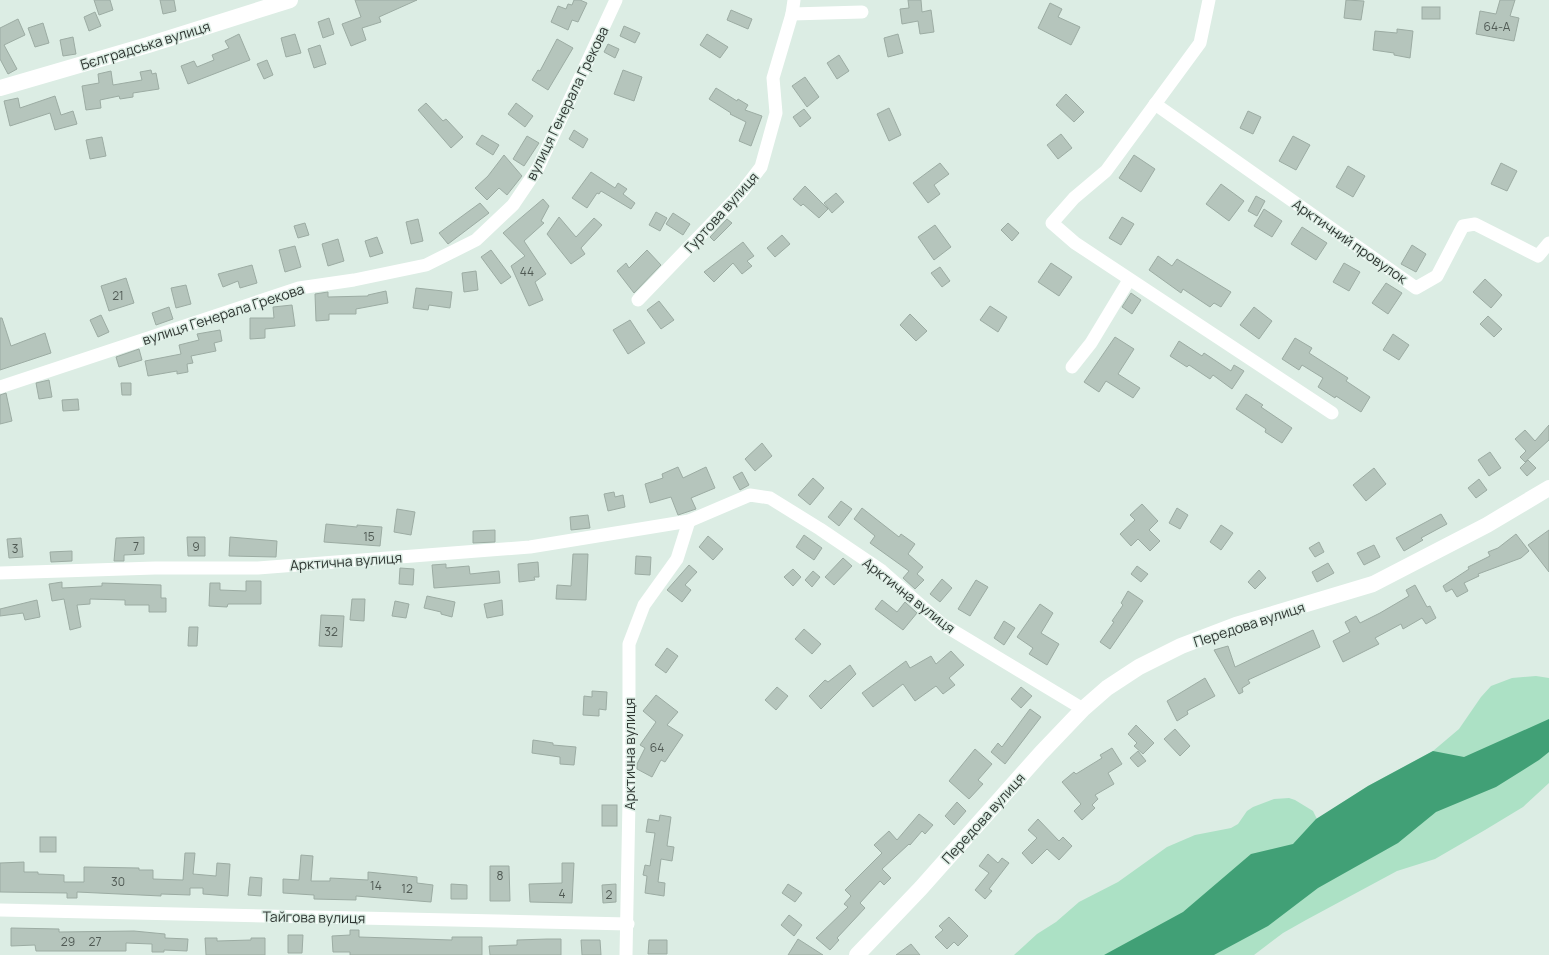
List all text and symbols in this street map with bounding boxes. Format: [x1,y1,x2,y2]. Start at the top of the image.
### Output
street label: Бєлградська вулиця [78,16,212,74]
house number: 64-А [1484,18,1511,35]
street label: вулиця Генерала Грекова [521,23,613,183]
street label: Гуртова вулиця [680,168,762,256]
street label: Арктичний провулок [1289,194,1412,288]
house number: 44 [520,263,534,280]
street label: вулиця Генерала Грекова [140,279,306,349]
house number: 21 [112,287,124,304]
house number: 15 [363,528,375,545]
house number: 7 [133,538,139,555]
house number: 9 [192,538,200,555]
house number: 3 [12,540,18,557]
street label: Арктична вулиця [289,548,403,574]
street label: Арктична вулиця [859,553,959,637]
street label: Передова вулиця [1191,597,1307,651]
house number: 32 [324,623,338,640]
street label: Арктична вулиця [620,698,639,810]
house number: 64 [650,739,664,756]
street label: Передова вулиця [937,769,1029,867]
house number: 8 [497,867,504,884]
house number: 30 [111,873,125,890]
house number: 14 [370,877,382,894]
house number: 12 [401,880,413,897]
house number: 4 [558,885,566,902]
house number: 2 [606,886,613,903]
street label: Тайгова вулиця [262,907,366,927]
house number: 29 [61,933,75,950]
house number: 27 [89,933,101,950]

